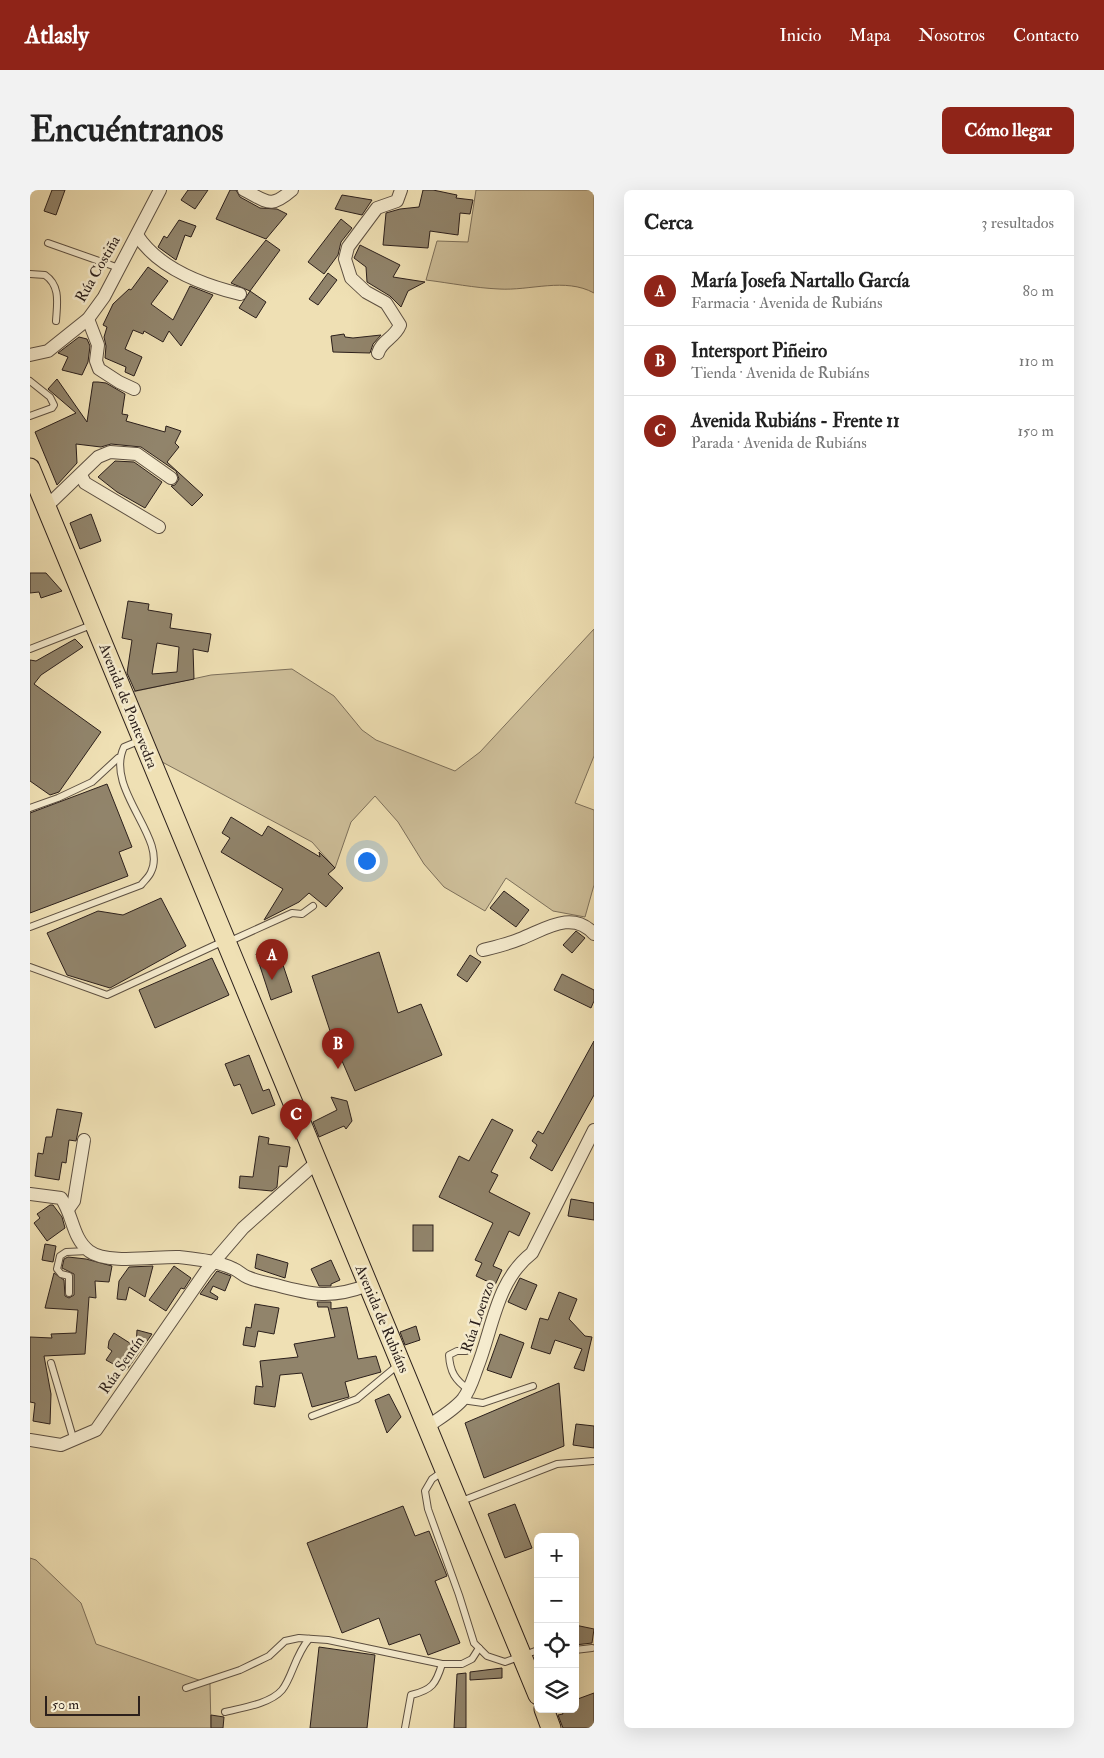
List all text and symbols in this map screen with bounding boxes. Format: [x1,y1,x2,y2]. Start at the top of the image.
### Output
text: Atlasly [25,20,89,51]
text: Inicio [779,24,821,47]
text: Mapa [849,24,891,47]
text: Nosotros [919,24,985,47]
text: Contacto [1013,24,1079,47]
button: Cómo llegar [942,107,1074,154]
text: Encuéntranos [30,108,223,152]
text: Cerca [644,209,693,236]
text: 3 resultados [981,213,1054,233]
street label: Rúa Costiña [71,232,125,306]
text: María Josefa Nartallo García [691,269,909,293]
text: A [655,281,665,301]
text: 80 m [1023,281,1054,301]
text: Farmacia · Avenida de Rubiáns [691,293,883,313]
text: Intersport Piñeiro [691,339,827,363]
text: B [655,351,665,371]
text: 110 m [1019,351,1054,371]
text: Tienda · Avenida de Rubiáns [691,363,869,383]
text: Avenida Rubiáns - Frente 11 [691,409,900,433]
text: C [654,421,666,441]
text: 150 m [1017,421,1054,441]
text: Parada · Avenida de Rubiáns [691,433,867,453]
street label: Avenida de Pontevedra [94,640,162,772]
your location [354,848,380,874]
pin: A [256,939,288,980]
pin: B [322,1028,354,1069]
pin: C [280,1099,312,1140]
street label: Avenida de Rubiáns [350,1261,413,1376]
street label: Rúa Loenzo [457,1279,499,1355]
street label: Rúa Sentín [95,1332,149,1398]
map controls [534,1533,579,1713]
button: + [534,1533,579,1578]
button: − [534,1578,579,1623]
button: locate [534,1623,579,1668]
button: layers [534,1668,579,1713]
scale bar [45,1693,140,1716]
text: 50 m [52,1696,79,1713]

